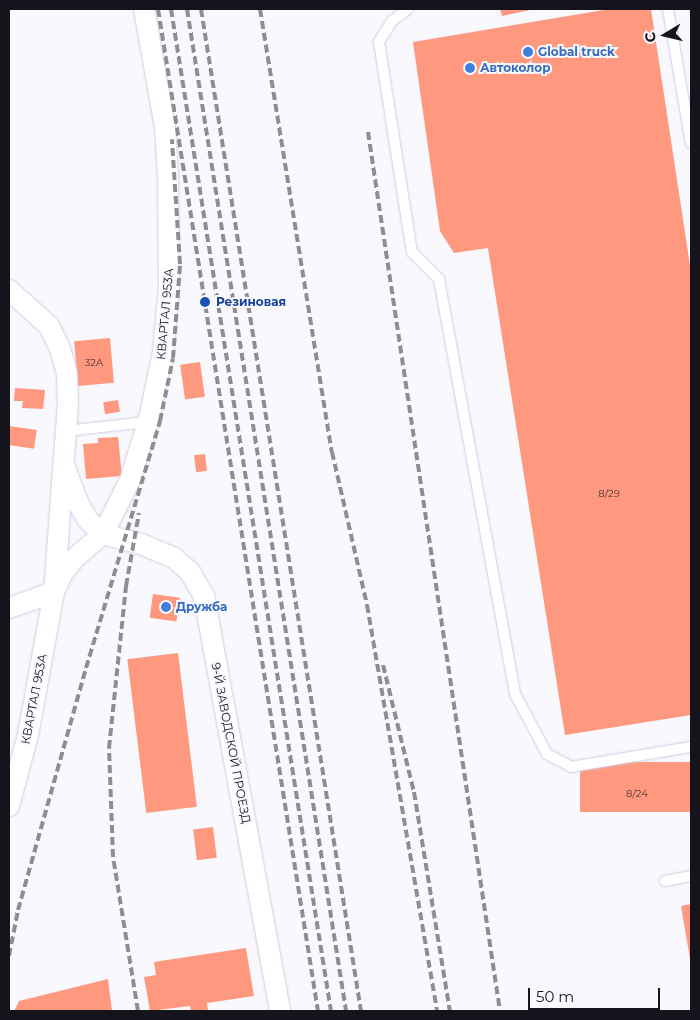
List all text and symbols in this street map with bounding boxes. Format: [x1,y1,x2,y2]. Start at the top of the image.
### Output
north arrow [640,10,690,60]
text: С [641,31,660,44]
place label: Global truck [538,45,615,59]
marker: Global truck [522,46,534,58]
place label: Автоколор [480,61,551,75]
marker: Автоколор [464,62,476,74]
street label: КВАРТАЛ 953А [154,268,176,360]
marker: Резиновая [198,295,212,309]
place label: Резиновая [216,295,286,309]
house number: 32A [85,357,103,369]
house number: 8/29 [598,488,620,500]
place label: Дружба [176,600,227,614]
marker: Дружба [160,601,172,613]
street label: КВАРТАЛ 953А [18,652,50,746]
street label: 9-Й ЗАВОДСКОЙ ПРОЕЗД [208,661,254,825]
house number: 8/24 [626,788,648,800]
scale bar [530,978,662,1010]
text: 50 m [536,987,574,1006]

